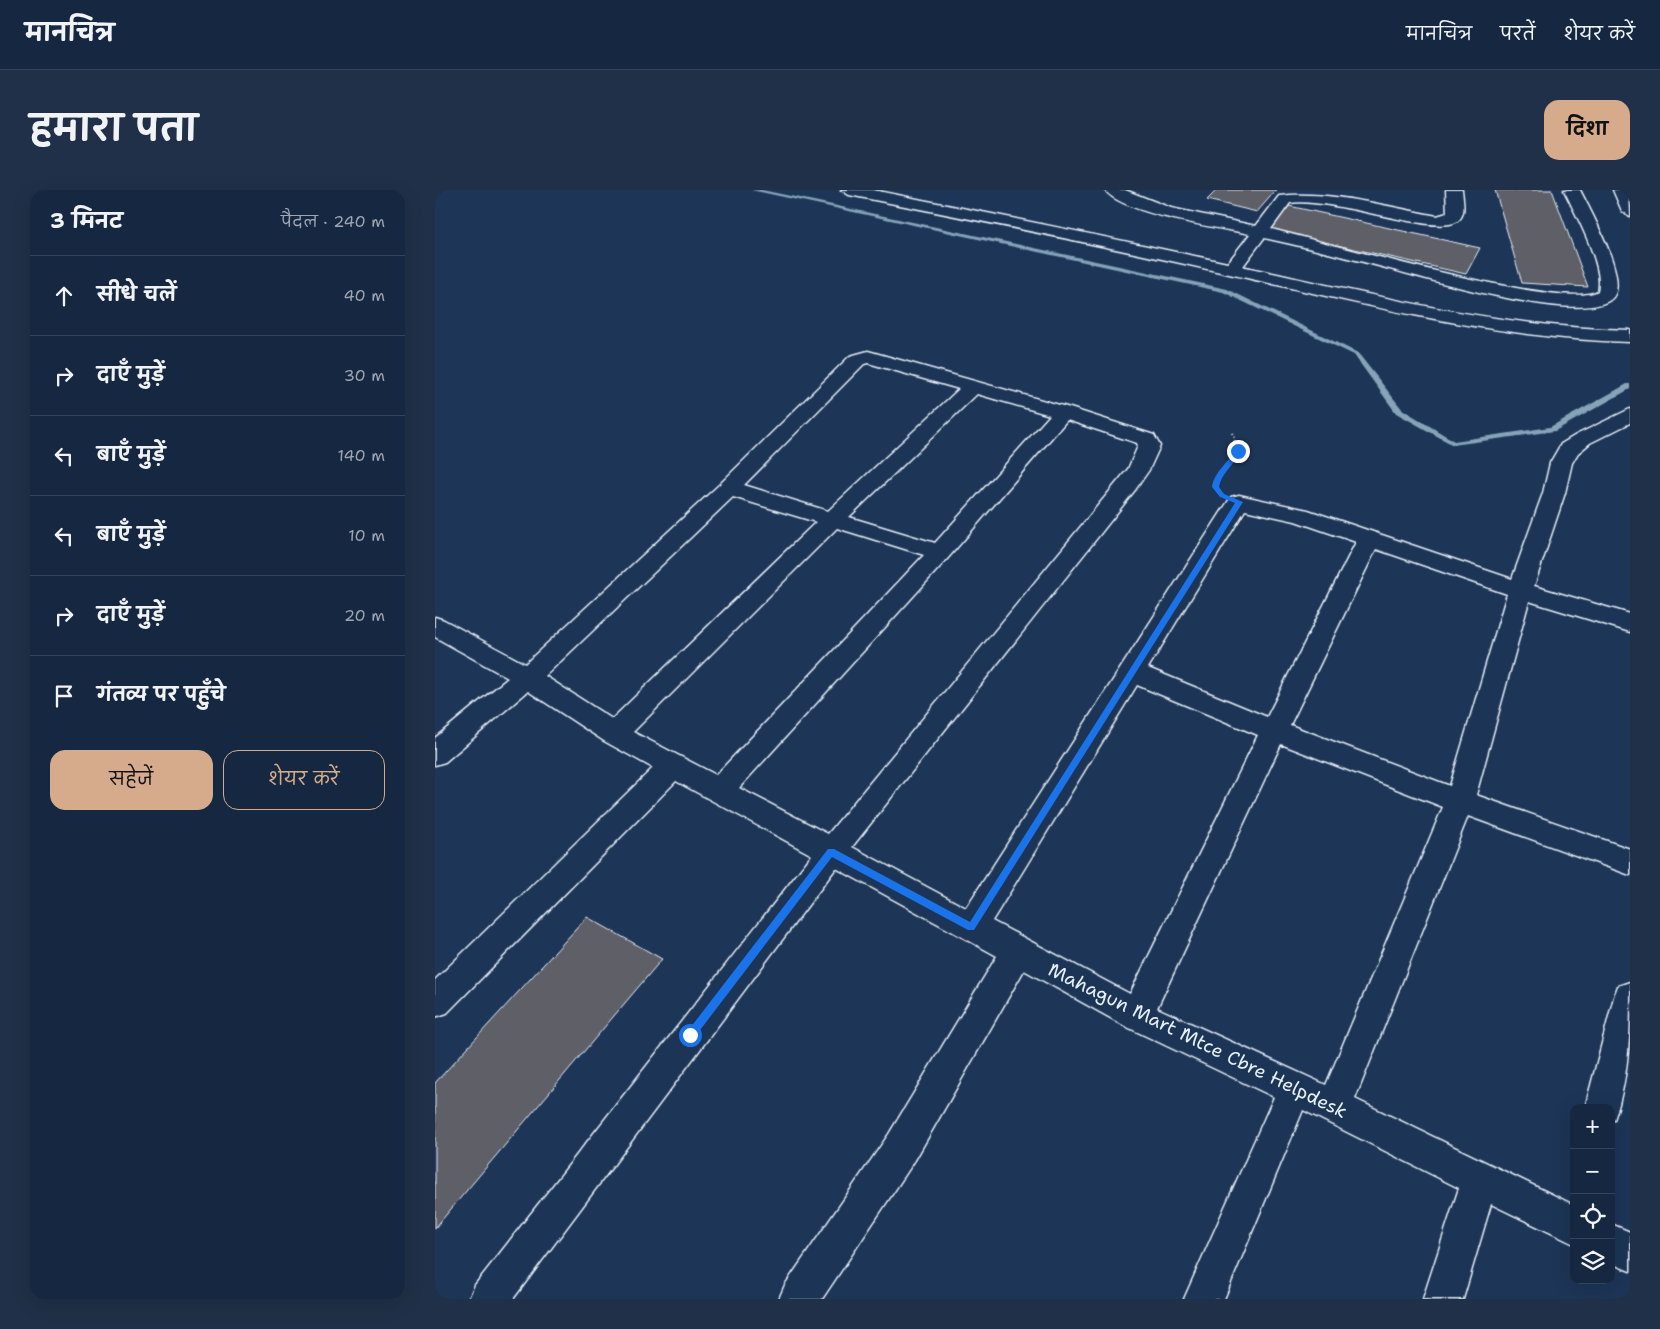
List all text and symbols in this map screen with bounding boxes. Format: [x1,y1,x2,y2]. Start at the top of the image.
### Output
text: मानचित्र [25,17,114,49]
text: मानचित्र [1406,22,1472,46]
text: परतें [1500,22,1535,46]
text: शेयर करें [1563,22,1635,46]
button: दिशा [1544,100,1630,160]
text: हमारा पता [30,104,198,151]
text: 3 मिनट [50,207,123,235]
text: पैदल · 240 m [281,211,385,232]
icon: ahead [50,282,78,310]
text: सीधे चलें [97,282,176,307]
text: 40 m [343,285,385,306]
icon: right [50,362,78,390]
text: दाएँ मुड़ें [97,362,165,387]
text: 30 m [344,365,385,386]
route end [1227,440,1250,463]
icon: left [50,442,78,470]
text: बाएँ मुड़ें [97,442,165,467]
text: 140 m [338,445,385,466]
icon: left [50,522,78,550]
text: बाएँ मुड़ें [97,522,165,547]
text: 10 m [348,525,385,546]
icon: right [50,602,78,630]
text: दाएँ मुड़ें [97,602,165,627]
text: 20 m [344,605,385,626]
icon: arrive [50,682,78,710]
text: गंतव्य पर पहुँचे [97,682,226,707]
button: सहेजें [50,750,213,810]
button: शेयर करें [223,750,385,810]
street label: Mahagun Mart Mtce Cbre Helpdesk [1044,957,1352,1124]
route start [679,1024,702,1047]
map controls [1570,1104,1615,1284]
button: + [1570,1104,1615,1149]
button: − [1570,1149,1615,1194]
button: locate [1570,1194,1615,1239]
button: layers [1570,1239,1615,1284]

